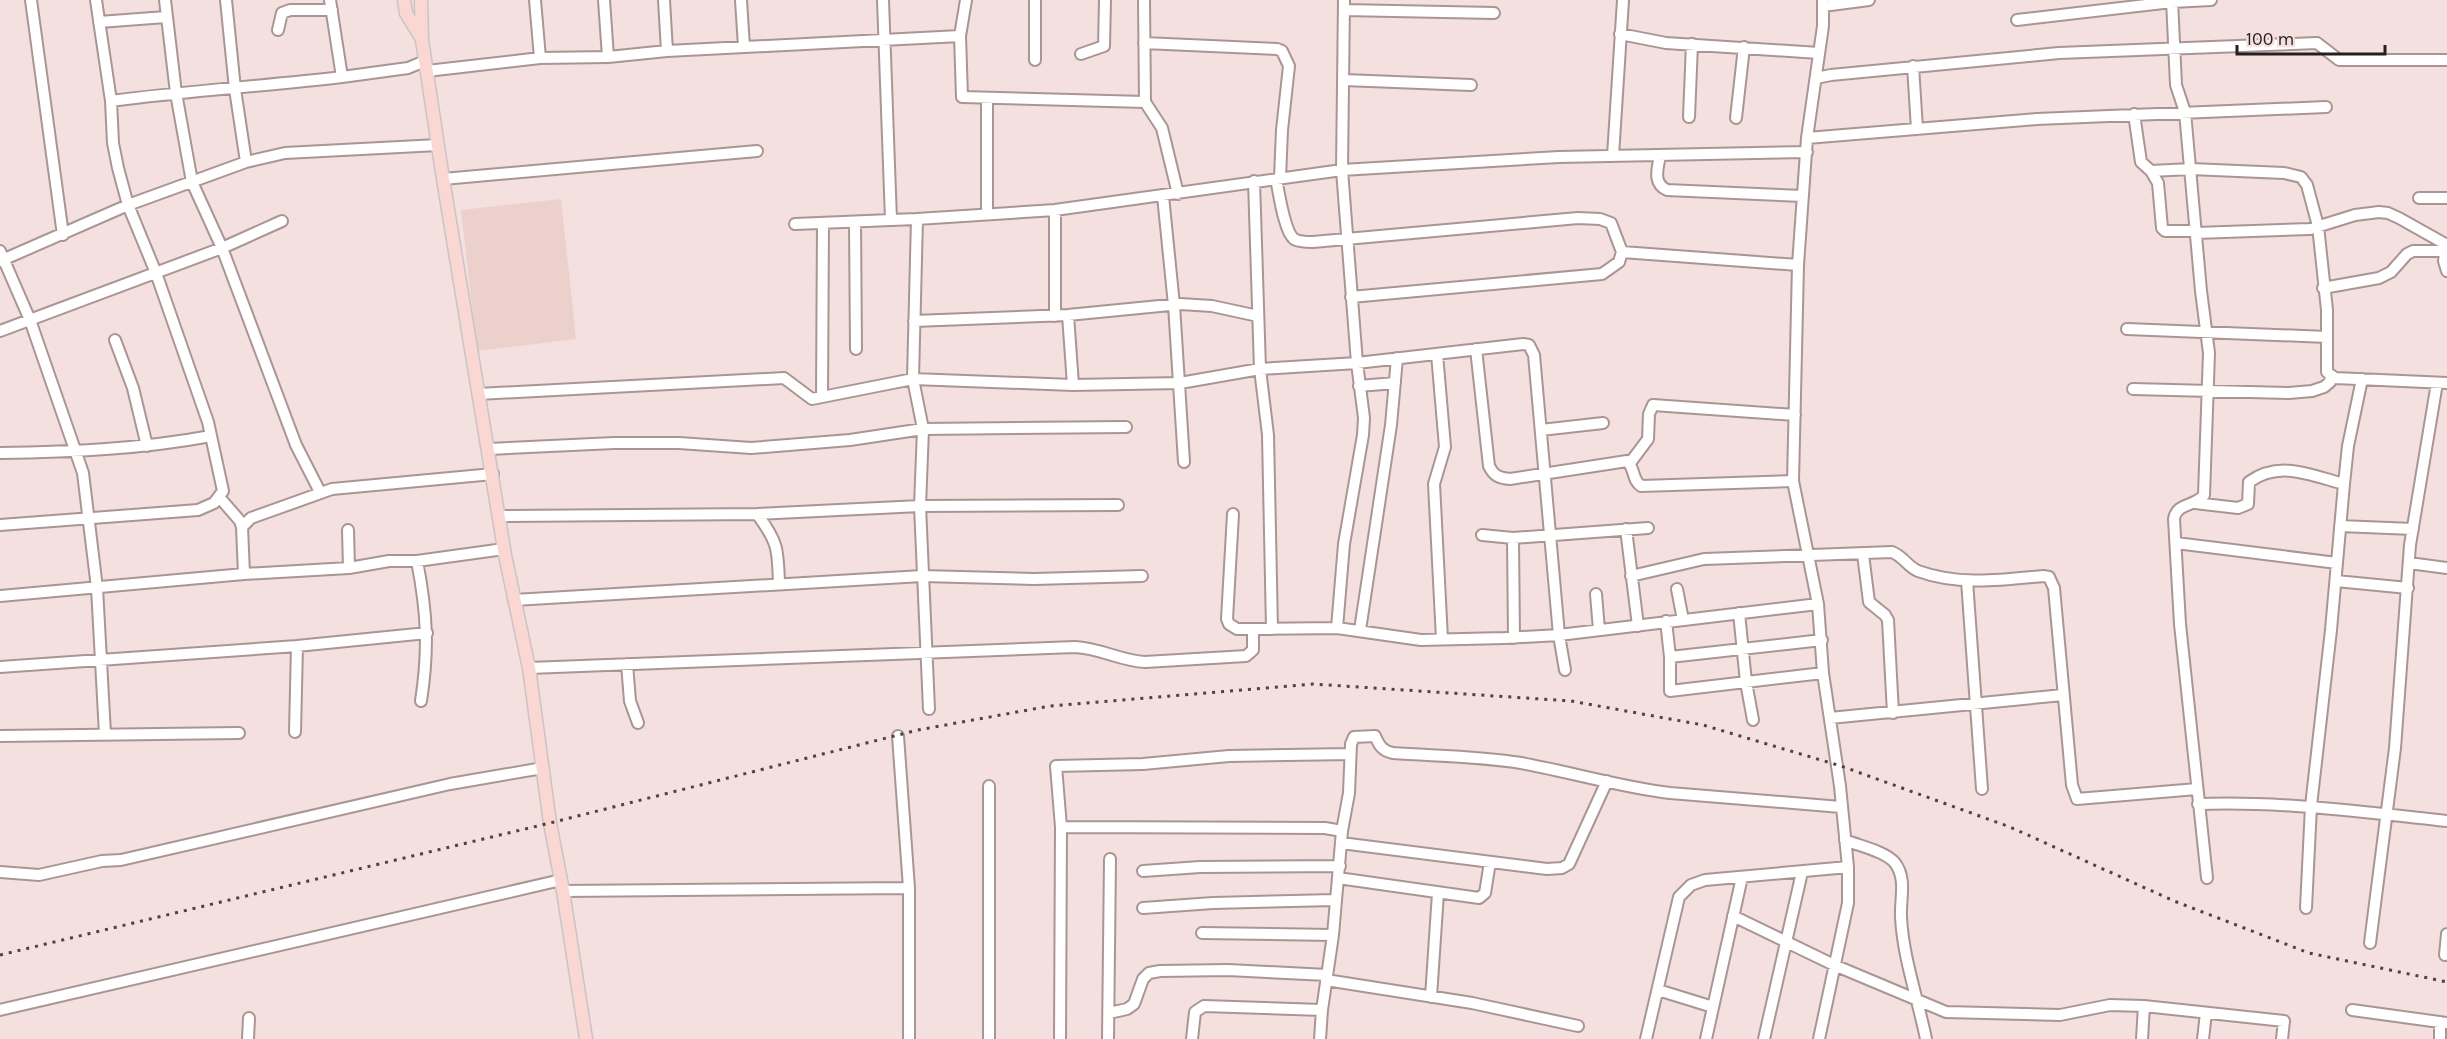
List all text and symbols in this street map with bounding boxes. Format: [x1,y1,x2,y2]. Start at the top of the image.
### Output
scale bar [2237,18,2386,56]
text: 100 m [2246,28,2294,50]

